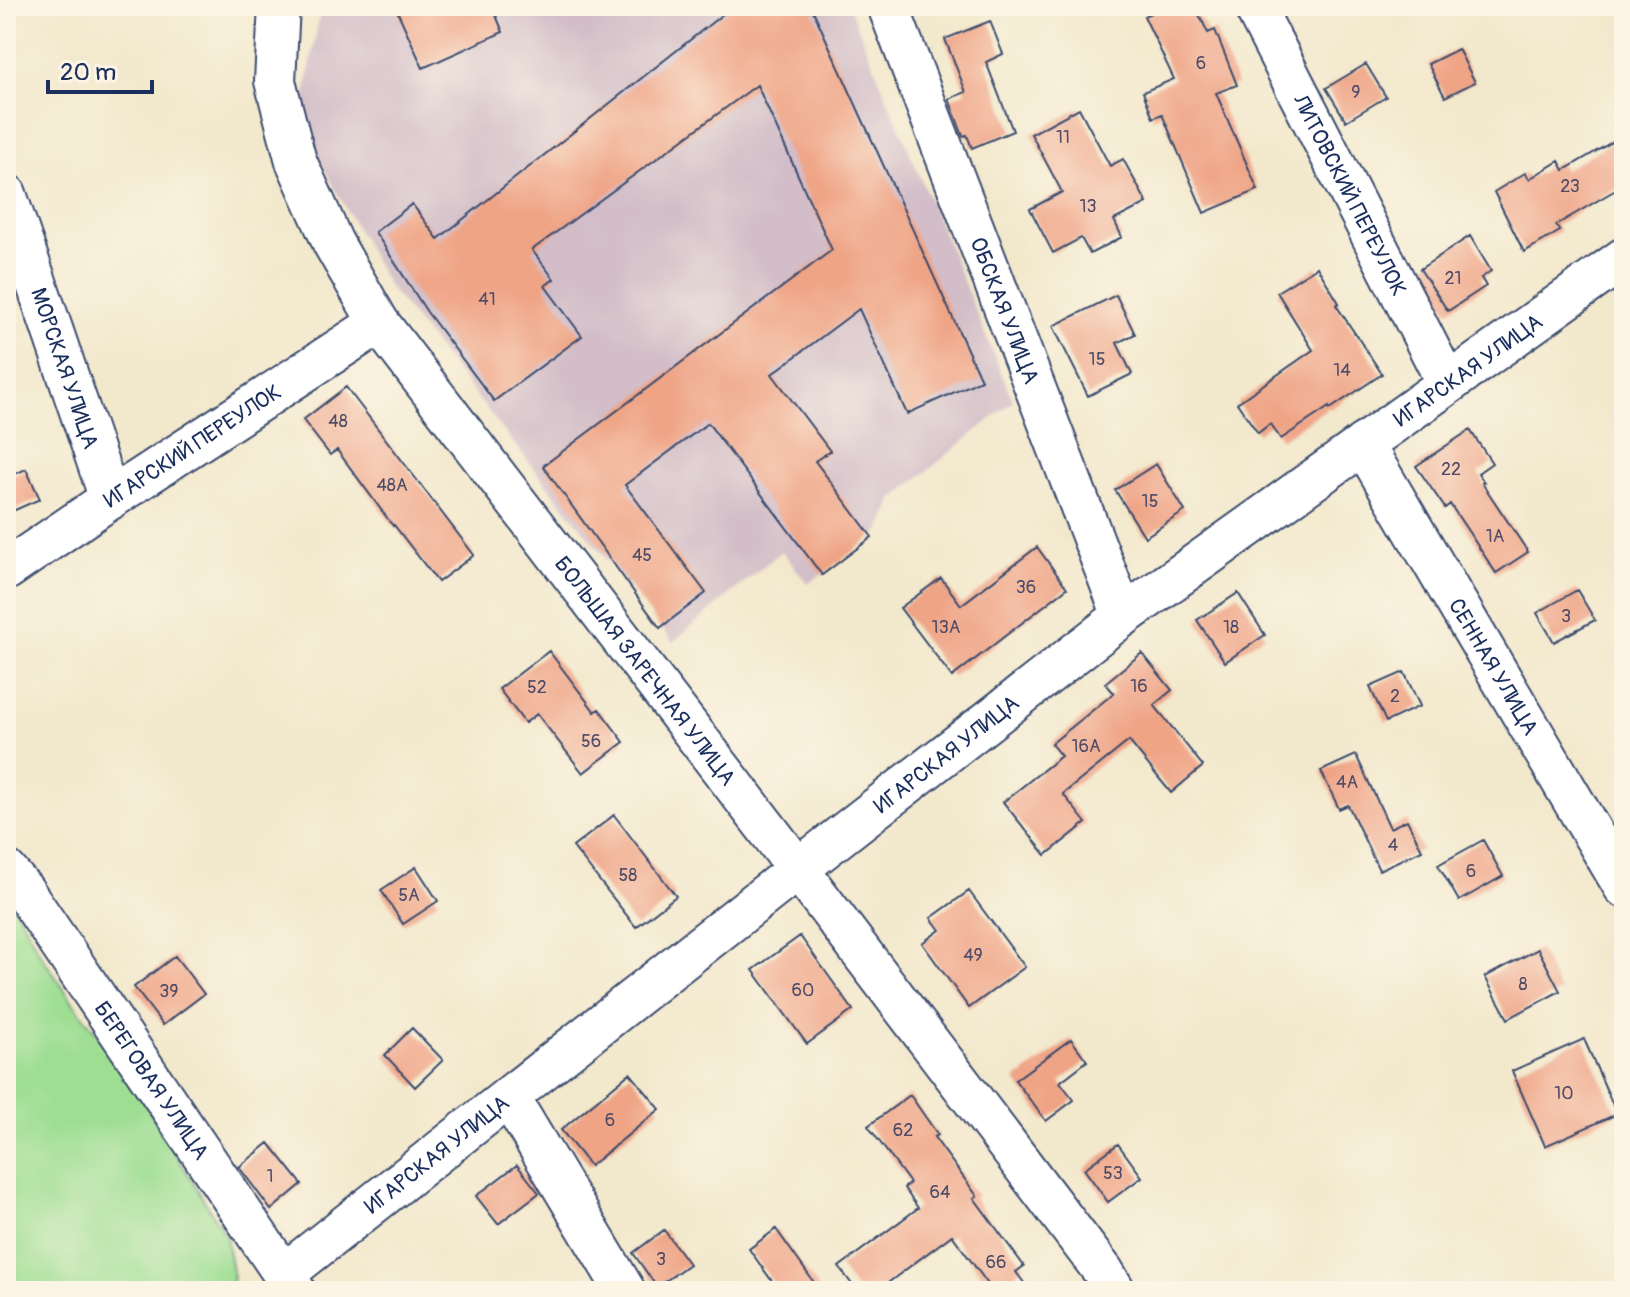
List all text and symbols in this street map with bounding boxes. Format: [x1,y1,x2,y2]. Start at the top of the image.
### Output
scale bar [48,44,152,94]
house number: 6 [1196,52,1206,75]
text: 20 m [60,58,116,87]
house number: 9 [1351,81,1361,104]
street label: ЛИТОВСКИЙ ПЕРЕУЛОК [1286,89,1413,301]
house number: 11 [1056,126,1070,149]
house number: 23 [1560,175,1580,198]
house number: 13 [1079,195,1097,218]
street label: ОБСКАЯ УЛИЦА [963,233,1045,388]
house number: 21 [1444,267,1462,290]
street label: МОРСКАЯ УЛИЦА [24,284,105,453]
house number: 41 [478,288,496,311]
street label: ИГАРСКАЯ УЛИЦА [1388,308,1548,433]
house number: 15 [1089,348,1105,371]
house number: 14 [1333,359,1351,382]
street label: ИГАРСКИЙ ПЕРЕУЛОК [99,378,287,514]
house number: 48 [328,410,348,433]
house number: 22 [1441,458,1461,481]
house number: 48А [376,474,408,497]
house number: 15 [1142,490,1158,513]
house number: 1А [1486,525,1505,548]
house number: 45 [632,544,652,567]
street label: БОЛЬШАЯ ЗАРЕЧНАЯ УЛИЦА [548,551,742,791]
house number: 36 [1016,576,1036,599]
street label: СЕННАЯ УЛИЦА [1442,593,1544,740]
house number: 3 [1561,605,1571,628]
house number: 13А [932,616,961,639]
house number: 18 [1223,616,1239,639]
house number: 16 [1130,675,1148,698]
house number: 52 [527,676,547,699]
house number: 2 [1390,685,1400,708]
street label: ИГАРСКАЯ УЛИЦА [868,689,1025,820]
house number: 56 [581,730,601,753]
house number: 16А [1071,735,1101,758]
house number: 4А [1336,771,1358,794]
house number: 4 [1388,834,1399,857]
house number: 6 [1466,860,1476,883]
house number: 58 [619,864,637,887]
house number: 5А [398,884,420,907]
house number: 49 [963,944,983,967]
house number: 8 [1518,973,1528,996]
house number: 60 [792,979,814,1002]
house number: 39 [159,980,179,1003]
street label: БЕРЕГОВАЯ УЛИЦА [88,996,215,1165]
house number: 10 [1554,1082,1574,1105]
street label: ИГАРСКАЯ УЛИЦА [359,1089,515,1220]
house number: 6 [605,1109,615,1132]
house number: 62 [893,1119,913,1142]
house number: 53 [1103,1162,1123,1185]
house number: 1 [266,1165,274,1188]
house number: 64 [930,1181,951,1204]
house number: 3 [656,1248,666,1271]
house number: 66 [986,1251,1006,1274]

